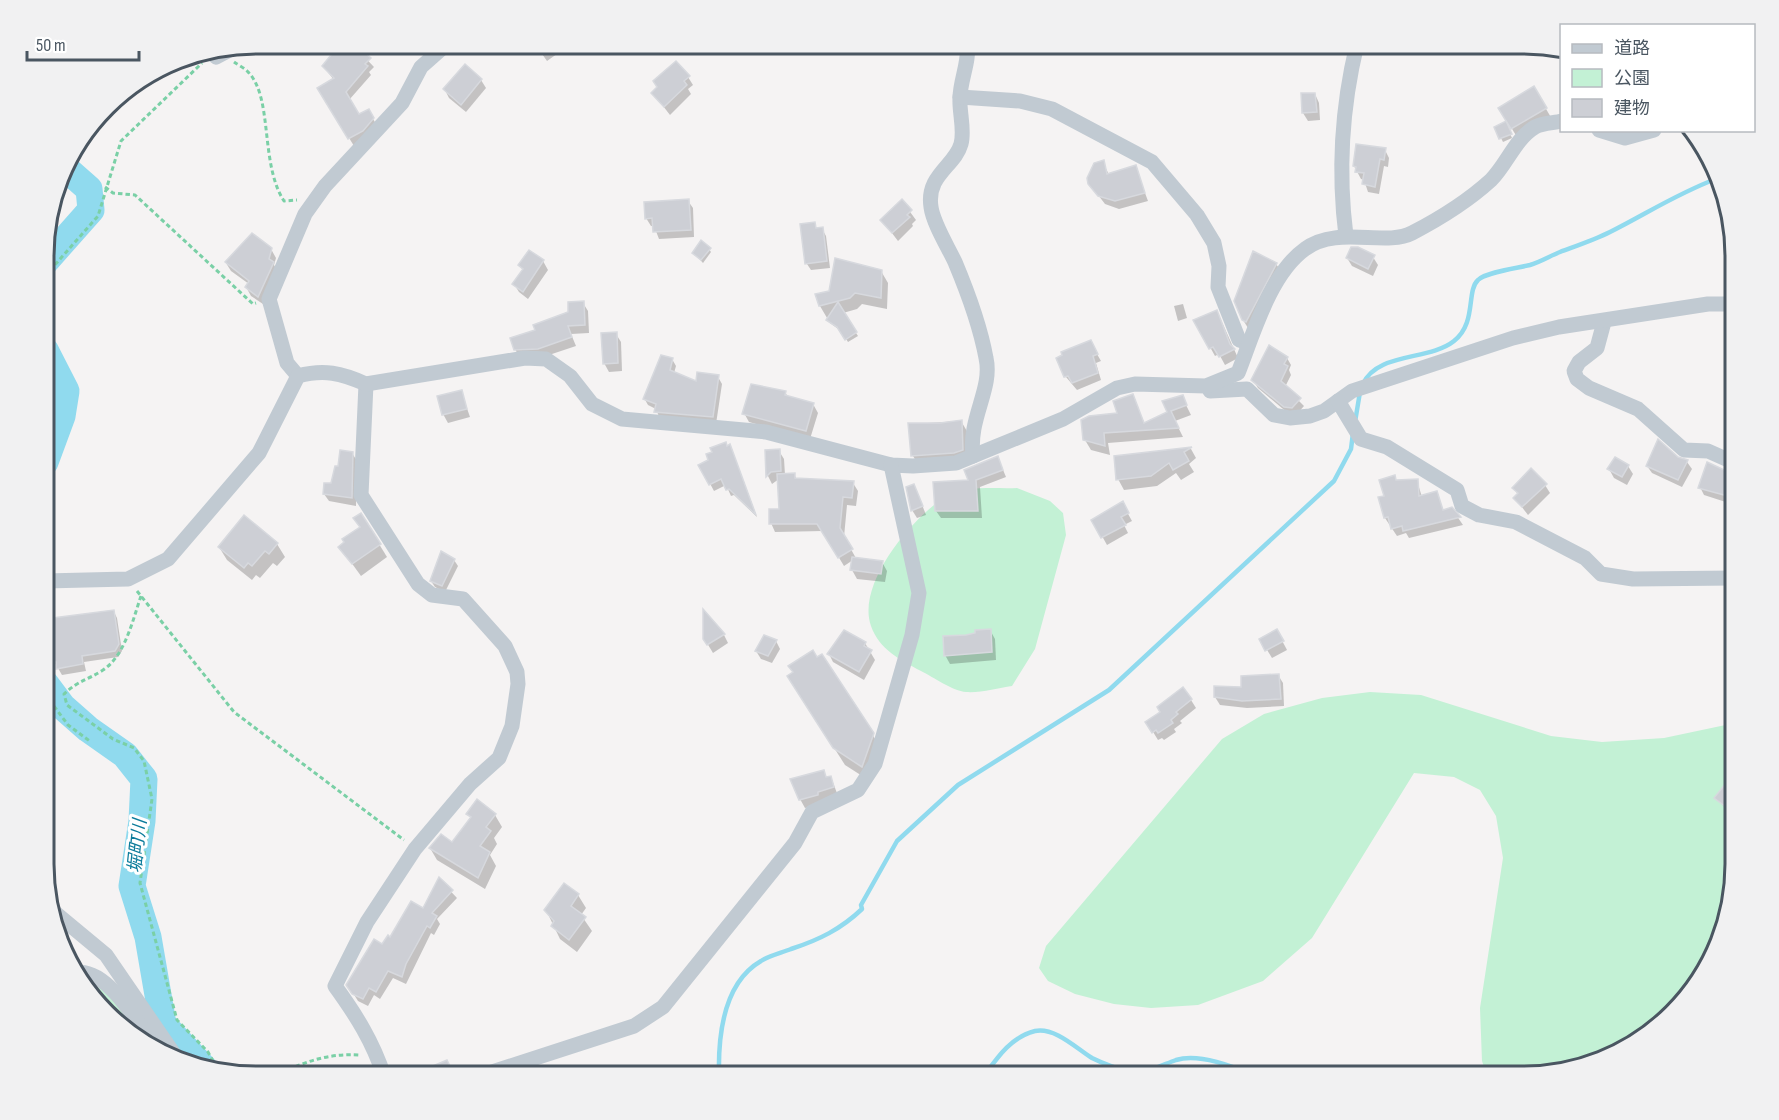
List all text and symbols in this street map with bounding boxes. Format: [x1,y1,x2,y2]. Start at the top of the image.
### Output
scale bar [27,24,140,62]
legend [1560,24,1755,132]
text: 50 m [36,35,66,56]
text: 道路 [1614,38,1650,59]
text: 公園 [1614,68,1650,89]
text: 建物 [1614,98,1650,119]
water label: 堀町川 [124,816,151,874]

